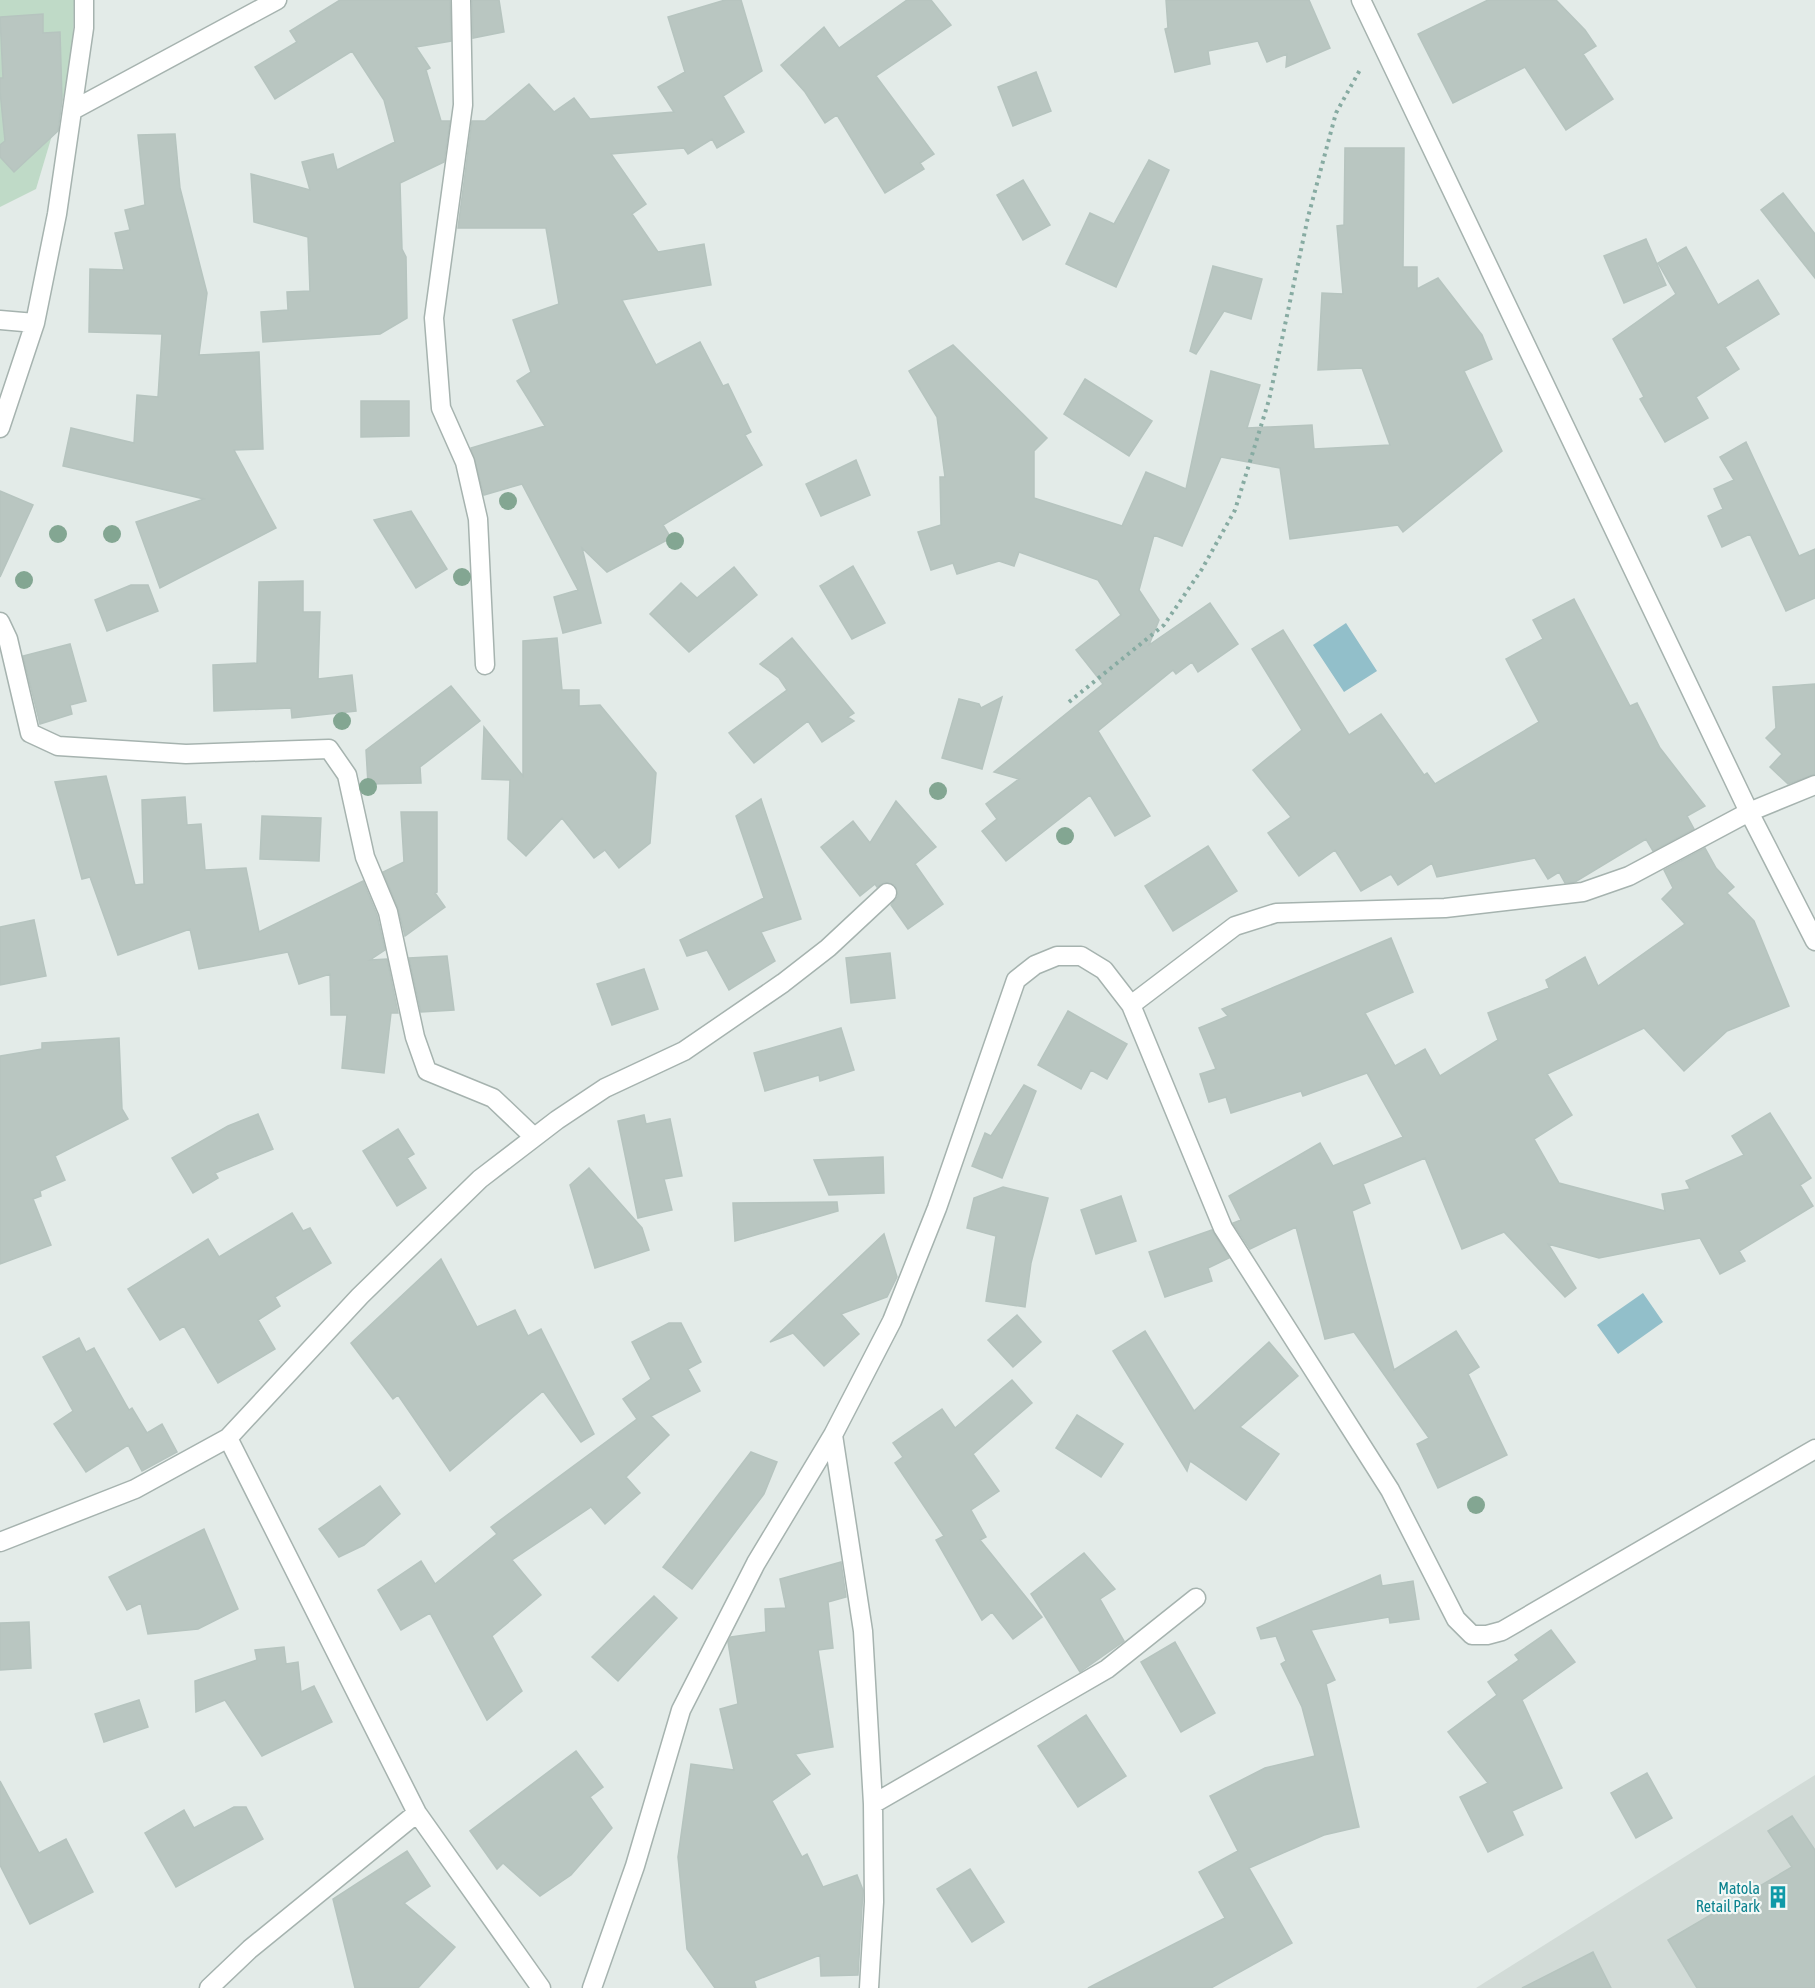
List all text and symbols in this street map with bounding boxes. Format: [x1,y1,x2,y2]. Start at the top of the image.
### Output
place label: Matola Retail Park [1696,1879,1760,1915]
building icon: Matola Retail Park [1765,1884,1791,1910]

